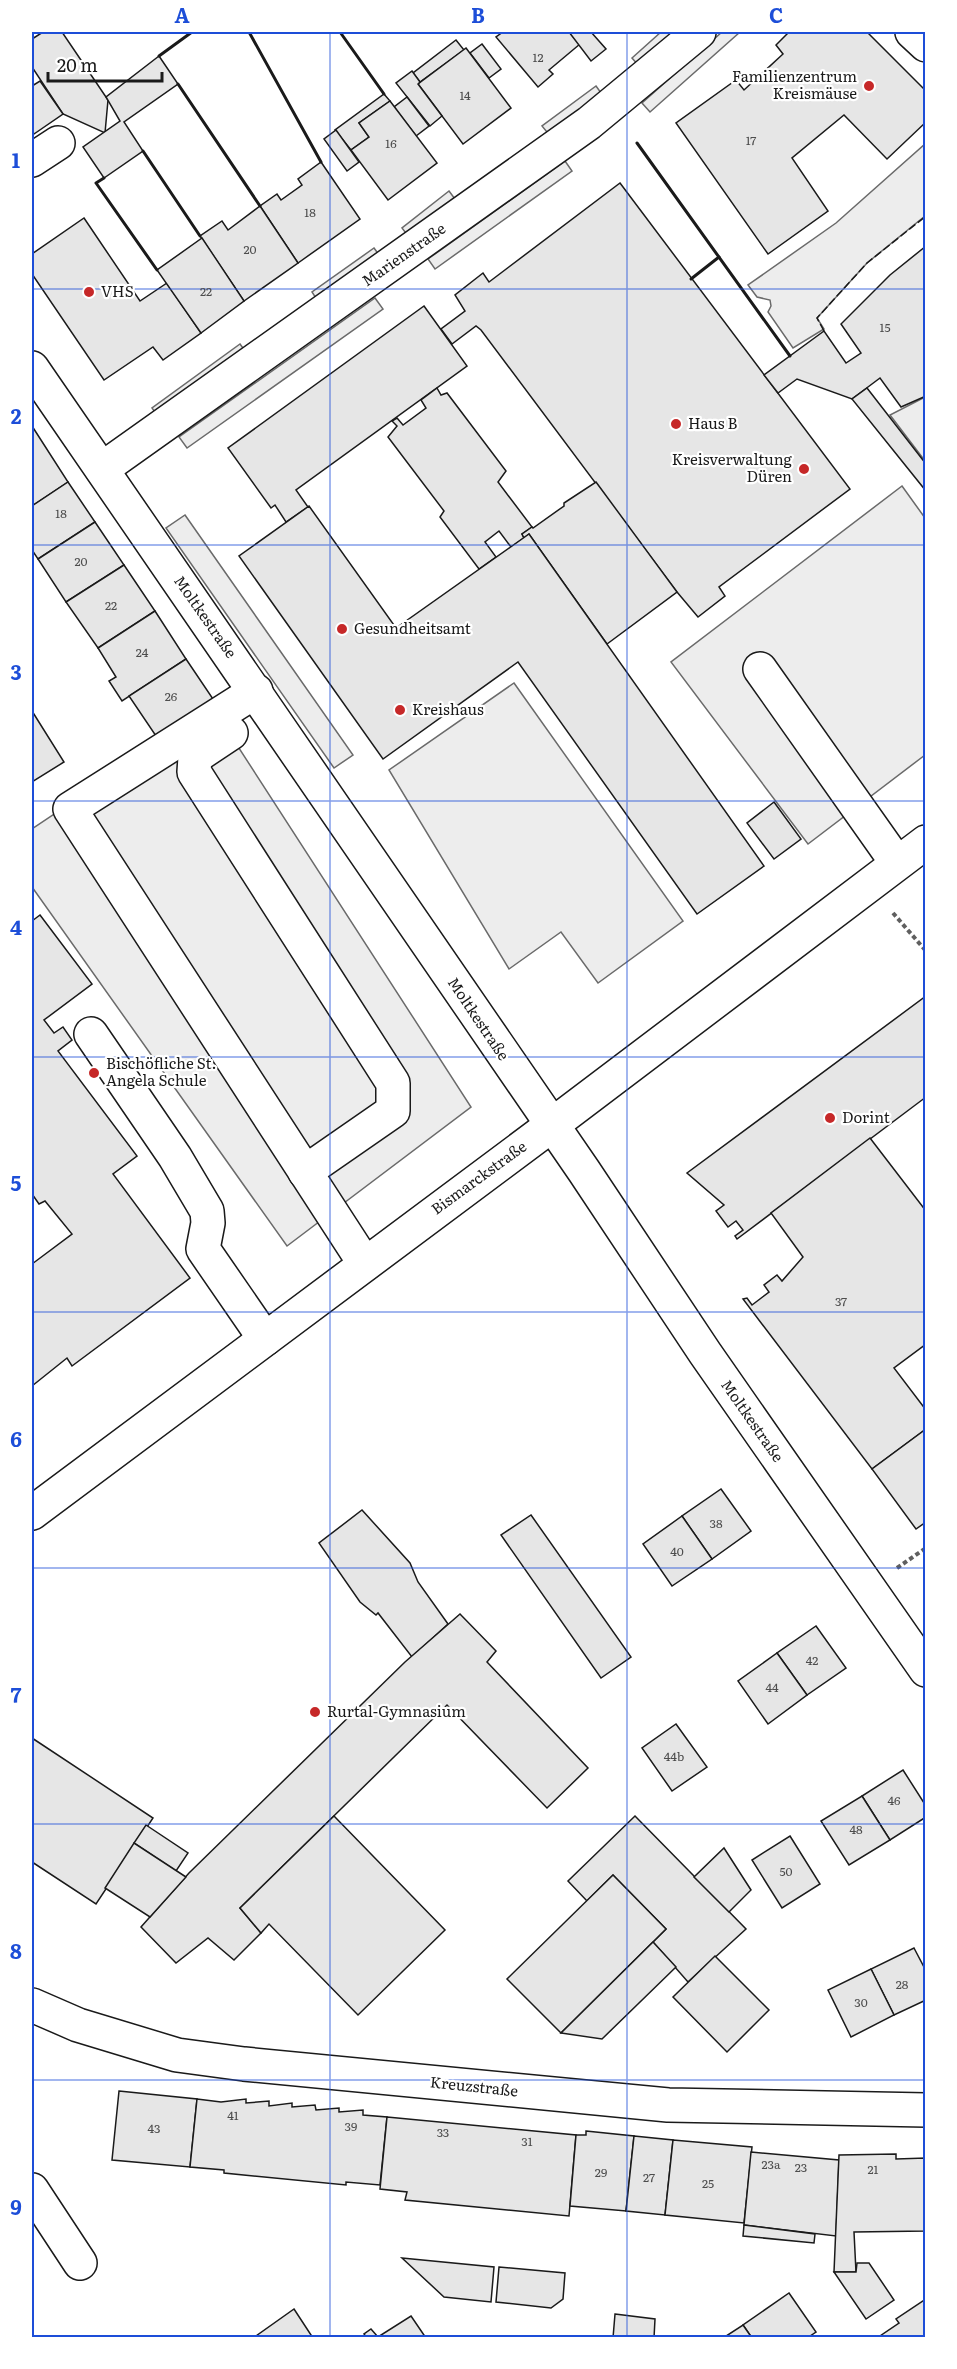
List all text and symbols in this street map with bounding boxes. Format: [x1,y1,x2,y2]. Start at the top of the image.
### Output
text: A [174,0,190,29]
text: B [471,0,485,29]
text: C [769,0,783,29]
scale bar [48,45,162,83]
house number: 12 [533,48,543,66]
text: 20 m [57,51,98,78]
place label: Familienzentrum Kreismäuse [732,64,857,104]
marker: Familienzentrum Kreismäuse [862,79,876,93]
house number: 14 [459,86,471,104]
house number: 17 [746,131,756,149]
house number: 16 [385,134,397,152]
text: 1 [12,144,20,174]
house number: 18 [304,203,316,221]
street label: Marienstraße [357,216,450,291]
house number: 20 [243,240,257,258]
place label: VHS [101,279,134,302]
house number: 22 [200,282,212,300]
marker: VHS [82,285,96,299]
house number: 15 [880,318,890,336]
text: 2 [11,400,22,430]
place label: Haus B [688,411,738,434]
marker: Haus B [669,417,683,431]
place label: Kreisverwaltung Düren [672,447,793,487]
marker: Kreisverwaltung Düren [797,462,811,476]
house number: 18 [55,504,67,522]
house number: 20 [74,552,88,570]
street label: Moltkestraße [169,570,243,662]
house number: 22 [105,596,117,614]
place label: Gesundheitsamt [354,616,471,639]
marker: Gesundheitsamt [335,622,349,636]
house number: 24 [136,643,149,661]
text: 3 [10,656,22,686]
house number: 26 [165,687,178,705]
place label: Kreishaus [412,697,484,720]
marker: Kreishaus [393,703,407,717]
text: 4 [10,911,22,941]
street label: Moltkestraße [443,972,516,1065]
place label: Bischöfliche St. Angela Schule [106,1051,217,1091]
marker: Bischöfliche St. Angela Schule [87,1066,101,1080]
place label: Dorint [842,1105,890,1128]
marker: Dorint [823,1111,837,1125]
street label: Bismarckstraße [426,1134,531,1219]
text: 5 [11,1167,22,1197]
house number: 37 [835,1292,847,1310]
street label: Moltkestraße [716,1374,790,1466]
text: 6 [10,1423,22,1453]
house number: 38 [709,1514,723,1532]
house number: 40 [670,1542,684,1560]
house number: 42 [806,1651,818,1669]
house number: 44 [765,1678,779,1696]
text: 7 [11,1679,22,1709]
place label: Rurtal-Gymnasium [327,1699,466,1722]
marker: Rurtal-Gymnasium [308,1705,322,1719]
house number: 44b [664,1747,684,1765]
house number: 46 [887,1791,901,1809]
house number: 48 [849,1820,863,1838]
house number: 50 [779,1862,793,1880]
text: 8 [10,1935,22,1965]
house number: 28 [896,1975,909,1993]
house number: 30 [854,1993,868,2011]
street label: Kreuzstraße [429,2069,519,2102]
house number: 41 [227,2106,239,2124]
house number: 39 [345,2117,357,2135]
house number: 43 [147,2119,161,2137]
house number: 33 [437,2123,449,2141]
house number: 31 [521,2132,533,2150]
house number: 23a [761,2155,781,2173]
house number: 23 [795,2158,807,2176]
house number: 21 [868,2160,879,2178]
house number: 29 [595,2163,607,2181]
house number: 27 [643,2168,655,2186]
house number: 25 [702,2174,714,2192]
text: 9 [10,2191,22,2221]

